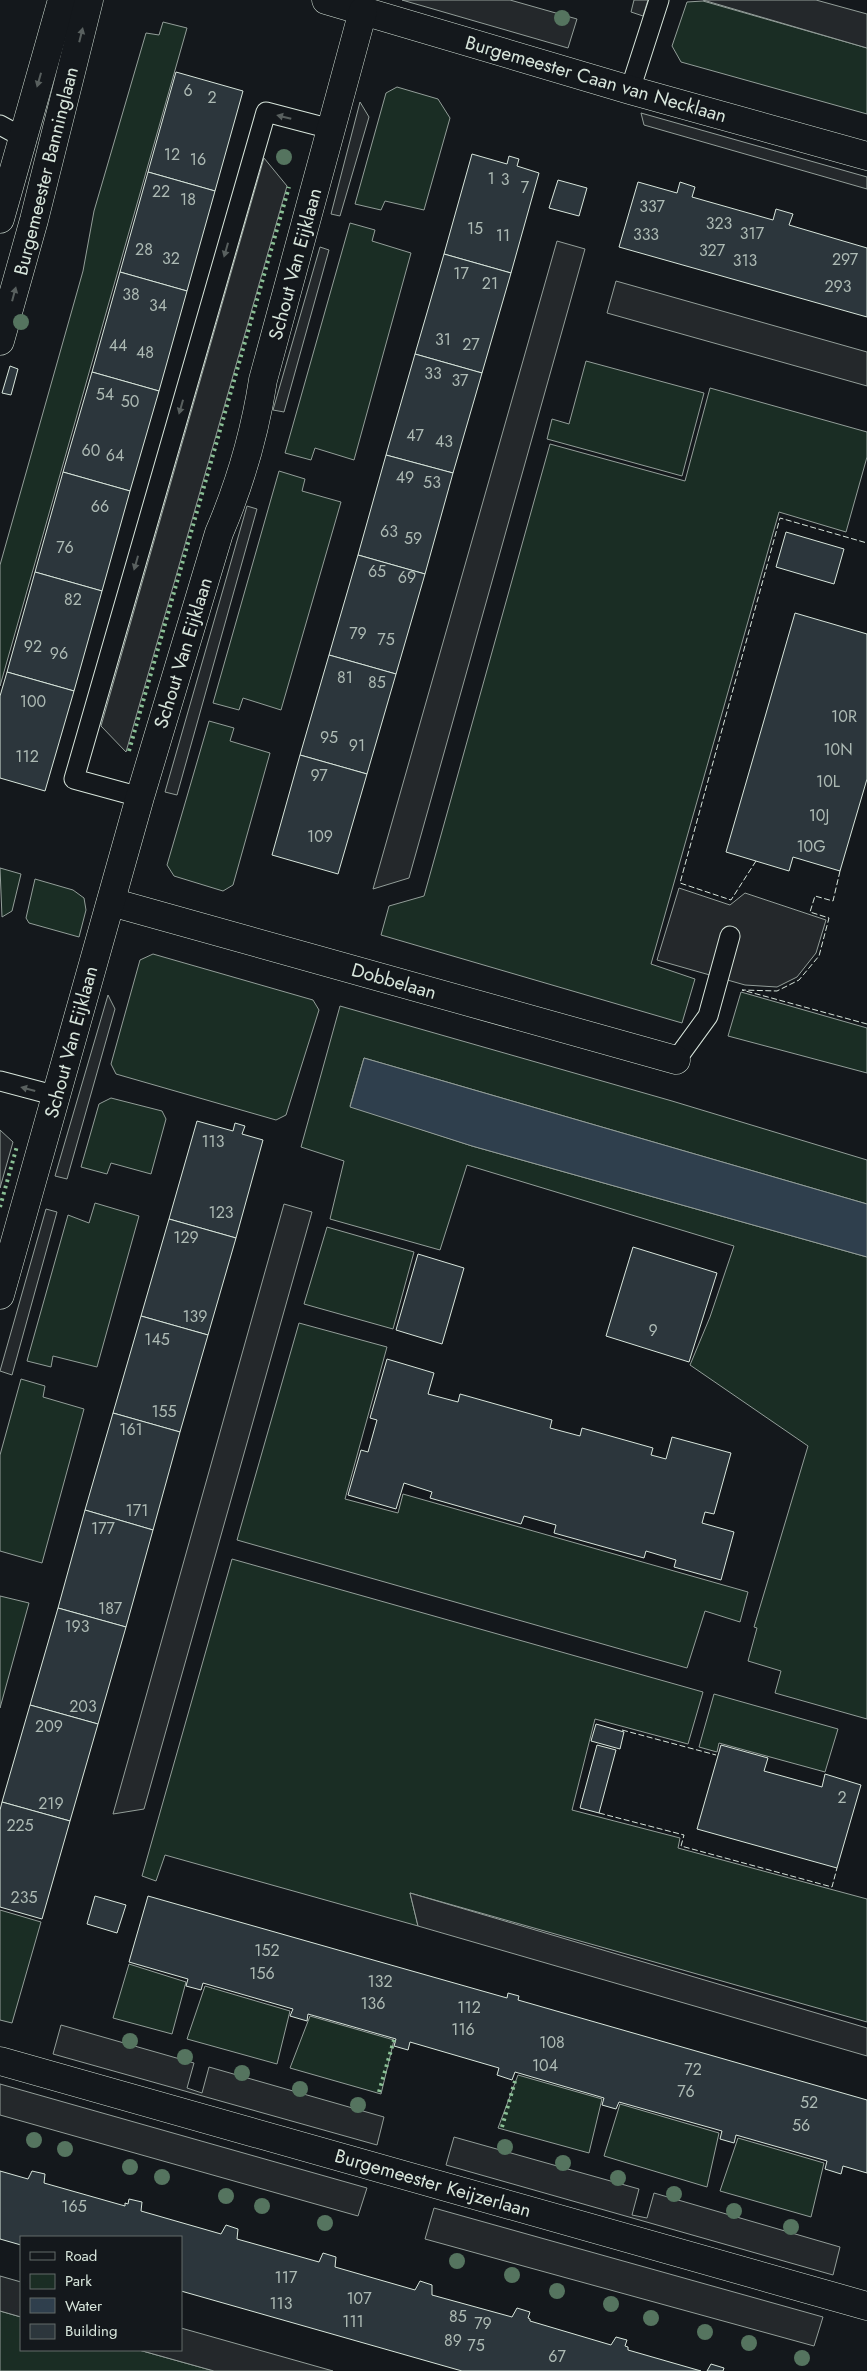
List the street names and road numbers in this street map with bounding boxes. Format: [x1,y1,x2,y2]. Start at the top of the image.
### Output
street label: Burgemeester Caan van Necklaan [462,29,730,129]
street label: Burgemeester Banninglaan [7,64,85,278]
street label: Schout Van Eijklaan [262,185,328,343]
street label: Schout Van Eijklaan [147,574,219,732]
street label: Dobbelaan [348,956,440,1006]
street label: Schout Van Eijklaan [38,963,104,1121]
street label: Burgemeester Keijzerlaan [332,2142,534,2224]

